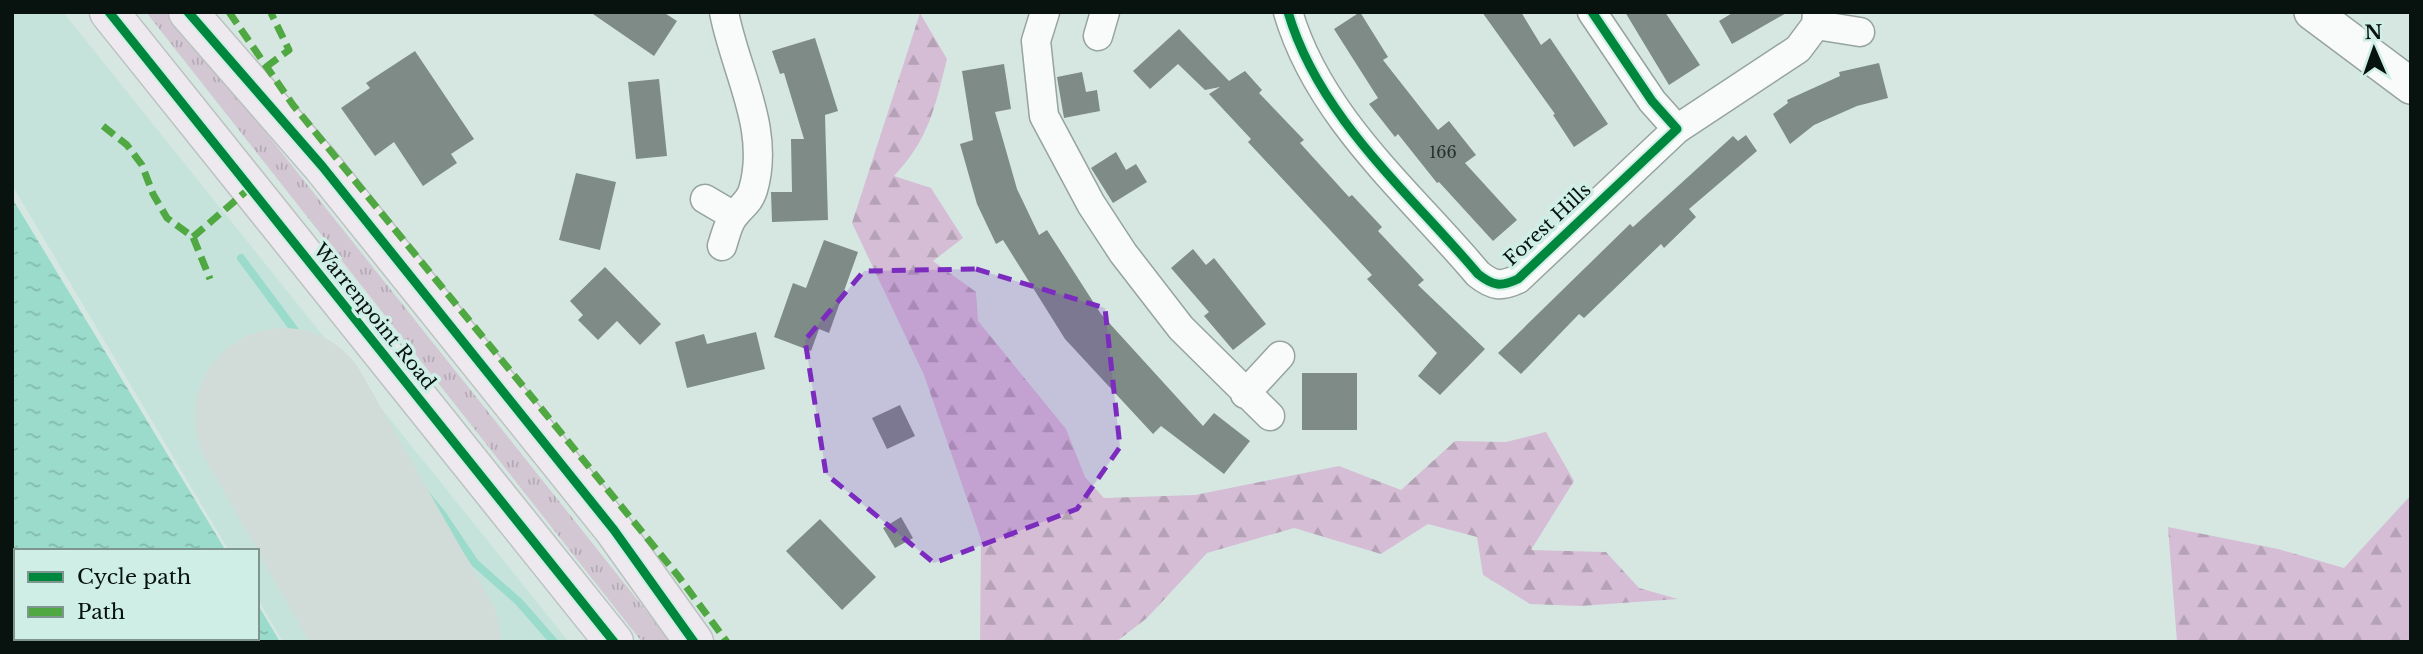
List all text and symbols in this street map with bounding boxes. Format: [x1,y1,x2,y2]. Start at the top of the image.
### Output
north arrow [2339,14,2409,84]
text: N [2364,21,2383,44]
house number: 166 [1429,142,1457,162]
street label: Forest Hills [1499,178,1596,270]
street label: Warrenpoint Road [308,238,441,394]
legend [14,549,259,640]
text: Cycle path [77,564,191,590]
text: Path [77,599,125,625]

